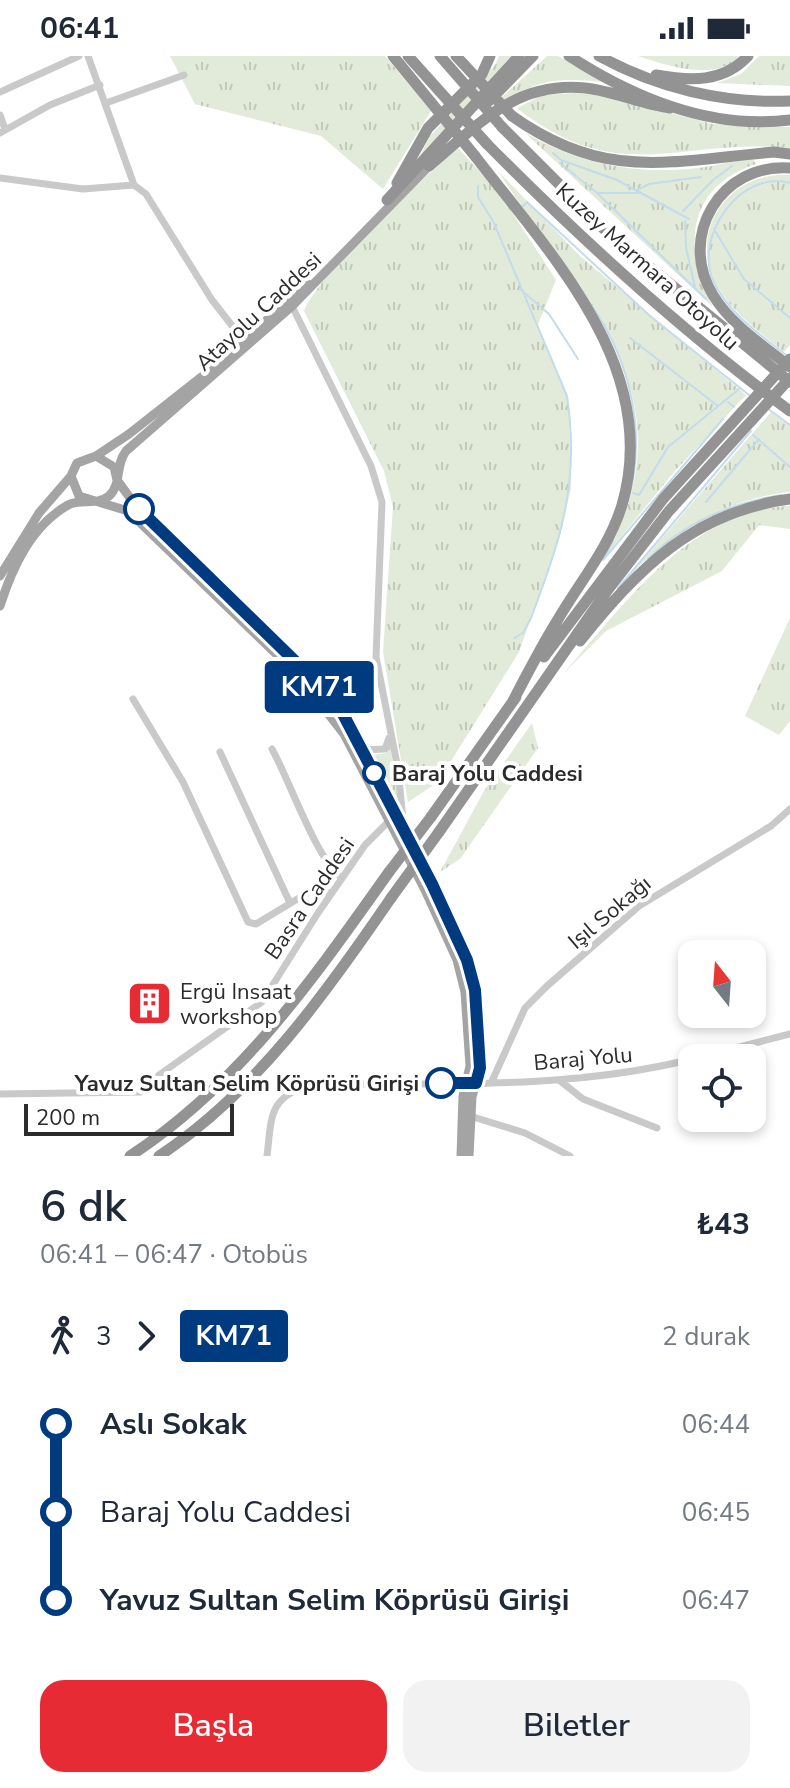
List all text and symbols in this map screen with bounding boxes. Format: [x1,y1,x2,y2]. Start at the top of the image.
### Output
text: 06:41 [40,8,119,49]
street label: Kuzey Marmara Otoyolu [549,176,745,357]
street label: Atayolu Caddesi [189,245,328,378]
unlabelled marker [124,494,154,524]
line badge: KM71 [263,661,375,713]
text: KM71 [281,668,357,706]
place label: Baraj Yolu Caddesi [392,759,583,789]
marker: Baraj Yolu Caddesi [363,762,385,784]
street label: Basra Caddesi [258,832,362,966]
street label: Işıl Sokağı [562,869,658,956]
north arrow [678,940,766,1028]
map controls [678,940,766,1132]
place label: Ergü Insaat workshop [180,977,291,1032]
building icon: Ergü Insaat workshop [125,980,173,1028]
street label: Baraj Yolu [532,1040,634,1078]
button: locate [678,1044,766,1132]
marker: Yavuz Sultan Selim Köprüsü Girişi [426,1068,456,1098]
place label: Yavuz Sultan Selim Köprüsü Girişi [74,1069,419,1099]
scale bar [24,1100,234,1136]
text: 200 m [36,1103,100,1133]
text: 6 dk [40,1177,127,1237]
text: ₺43 [696,1204,750,1245]
text: 06:41 – 06:47 · Otobüs [40,1237,308,1272]
icon: walk [40,1314,84,1358]
icon: forward [124,1314,168,1358]
text: KM71 [196,1317,272,1355]
text: 3 [96,1319,112,1354]
text: 2 durak [662,1319,750,1354]
text: Aslı Sokak [100,1404,247,1445]
text: 06:44 [682,1407,750,1442]
text: Baraj Yolu Caddesi [100,1492,351,1533]
text: 06:45 [682,1495,750,1530]
text: Yavuz Sultan Selim Köprüsü Girişi [100,1580,569,1621]
text: 06:47 [682,1583,750,1618]
button: Başla [40,1680,387,1772]
button: Biletler [403,1680,750,1772]

